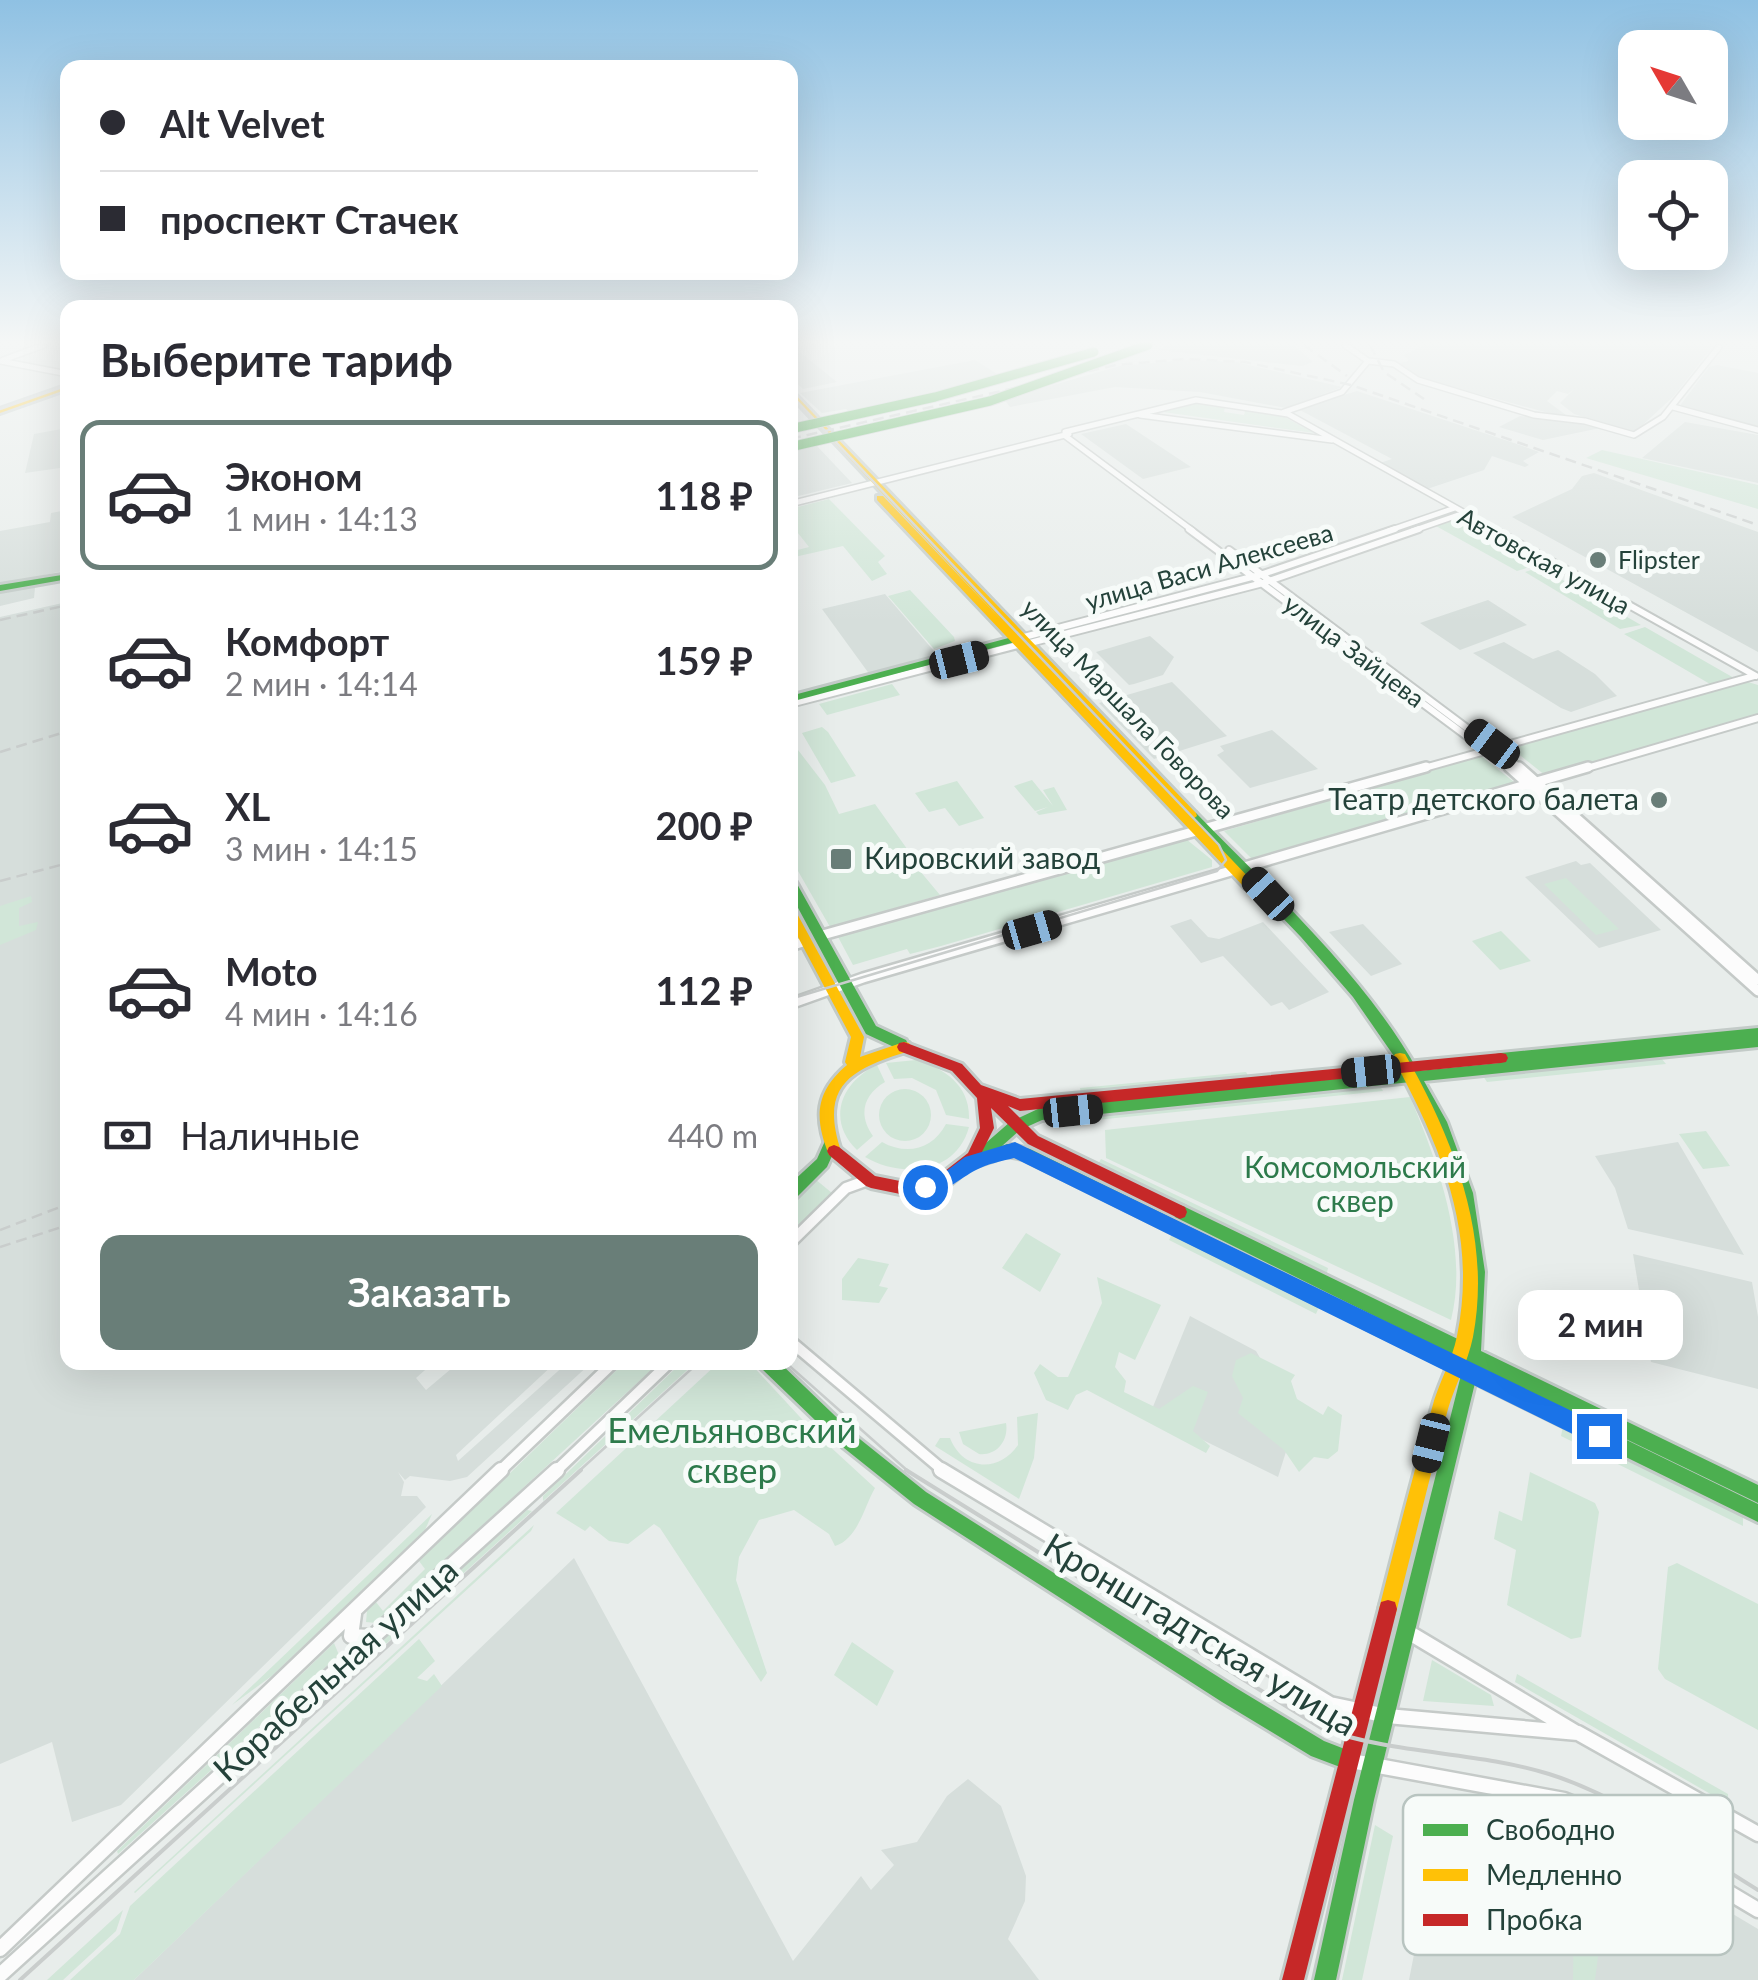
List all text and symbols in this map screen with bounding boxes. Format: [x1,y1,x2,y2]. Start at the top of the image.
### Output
north arrow [1618,30,1728,140]
map controls [1618,30,1728,270]
text: Alt Velvet [160,100,325,146]
button: locate [1618,160,1728,270]
text: проспект Стачек [160,196,459,242]
text: Выберите тариф [100,333,453,387]
icon: car [105,450,195,540]
text: Эконом [225,453,363,499]
text: 118 ₽ [656,472,753,518]
text: 1 мин · 14:13 [225,499,418,538]
street label: Автовская улица [1453,500,1636,620]
street label: улица Васи Алексеева [1081,516,1336,616]
place label: Flipster [1618,544,1700,574]
marker: Flipster [1587,549,1609,571]
street label: улица Зайцева [1278,587,1431,713]
street label: улица Маршала Говорова [1016,592,1241,824]
icon: car [105,615,195,705]
text: Комфорт [225,618,389,664]
text: 159 ₽ [656,637,753,683]
car [926,638,992,682]
text: 2 мин · 14:14 [225,664,418,703]
car [1459,714,1525,774]
icon: car [105,780,195,870]
place label: Театр детского балета [1328,780,1639,816]
text: XL [225,783,270,829]
marker: Театр детского балета [1648,789,1670,811]
text: 200 ₽ [656,802,753,848]
text: 3 мин · 14:15 [225,829,418,868]
place label: Кировский завод [864,839,1100,875]
marker: Кировский завод [828,846,854,872]
car [1237,862,1299,926]
car [999,907,1065,953]
icon: car [105,945,195,1035]
text: Moto [225,948,318,994]
text: 112 ₽ [656,967,753,1013]
text: 4 мин · 14:16 [225,994,418,1033]
car [1340,1053,1402,1089]
car [1042,1093,1104,1129]
icon: cash [100,1108,155,1163]
text: Наличные [180,1112,360,1158]
text: 440 m [668,1116,758,1155]
park label: Комсомольский сквер [1244,1148,1466,1218]
route start [903,1165,948,1210]
button: Заказать [100,1235,758,1350]
callout: 2 мин [1516,1291,1682,1361]
text: 2 мин [1557,1305,1644,1344]
park label: Емельяновский сквер [607,1408,857,1490]
car [1409,1410,1453,1476]
route end [1577,1414,1622,1459]
street label: Кронштадтская улица [1037,1523,1365,1743]
street label: Корабельная улица [204,1548,465,1789]
legend [1403,1795,1733,1955]
text: Свободно [1486,1812,1615,1846]
text: Медленно [1486,1857,1622,1891]
text: Пробка [1486,1902,1583,1936]

